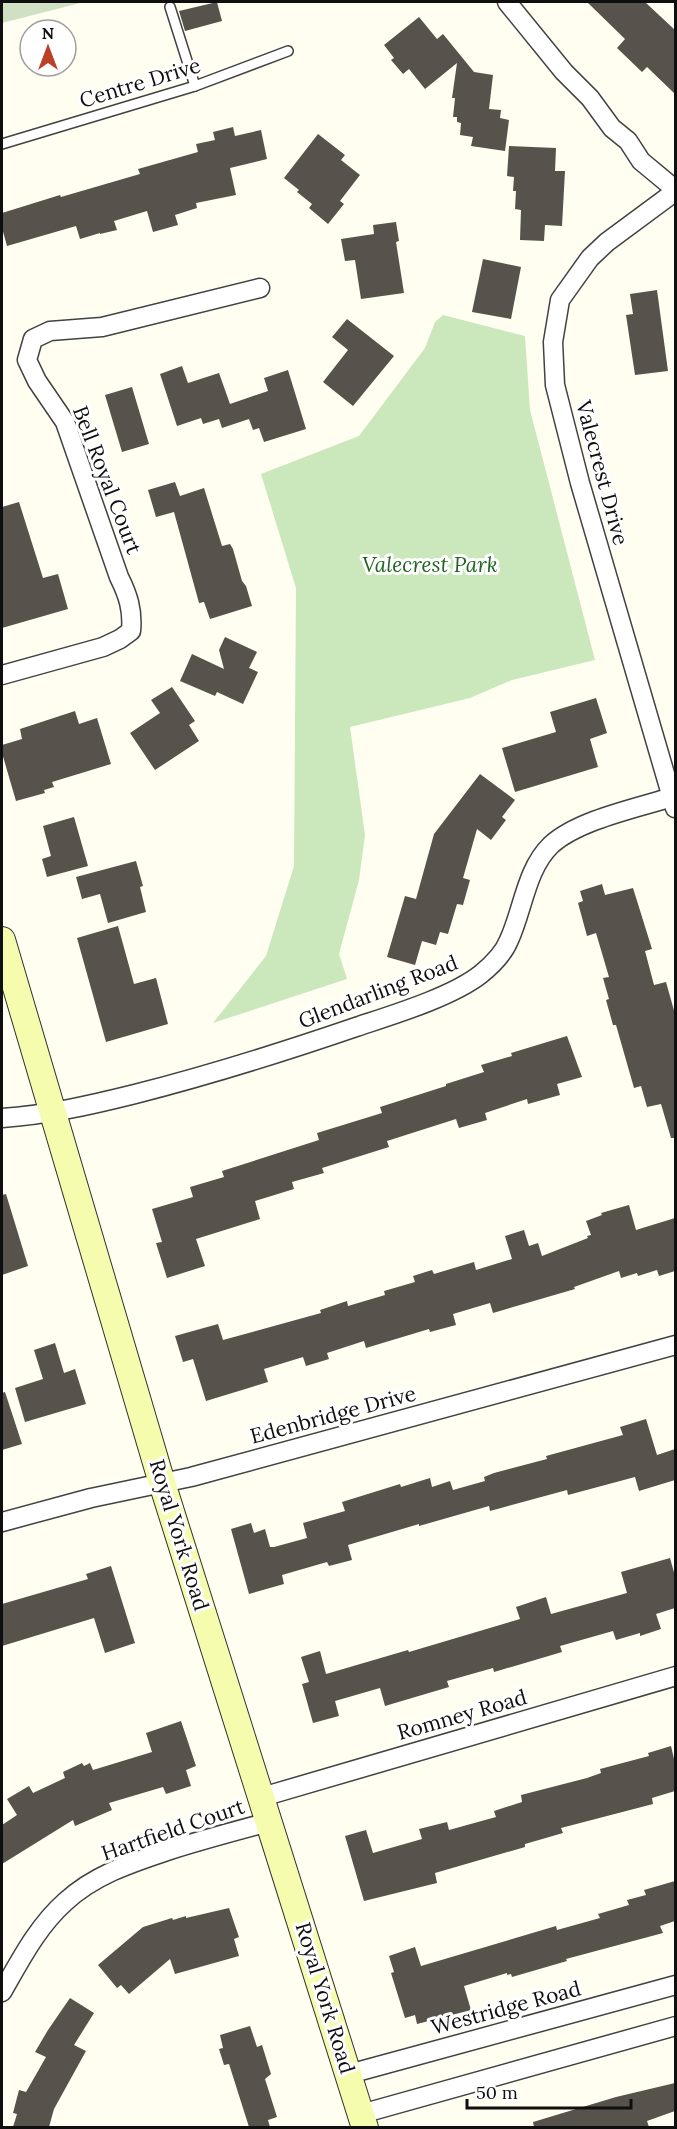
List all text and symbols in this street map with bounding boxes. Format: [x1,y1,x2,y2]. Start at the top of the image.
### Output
north arrow [18,18,78,78]
text: N [42,23,54,43]
street label: Centre Drive [76,51,204,114]
street label: Valecrest Drive [570,397,635,548]
street label: Bell Royal Court [67,402,148,559]
park label: Valecrest Park [362,551,498,578]
street label: Glendarling Road [294,949,461,1034]
street label: Edenbridge Drive [247,1379,419,1450]
street label: Royal York Road [144,1456,215,1614]
street label: Romney Road [394,1683,530,1746]
street label: Hartfield Court [98,1792,249,1867]
street label: Royal York Road [290,1919,361,2077]
street label: Westridge Road [428,1975,584,2040]
scale bar [467,2072,630,2110]
text: 50 m [476,2081,518,2104]

